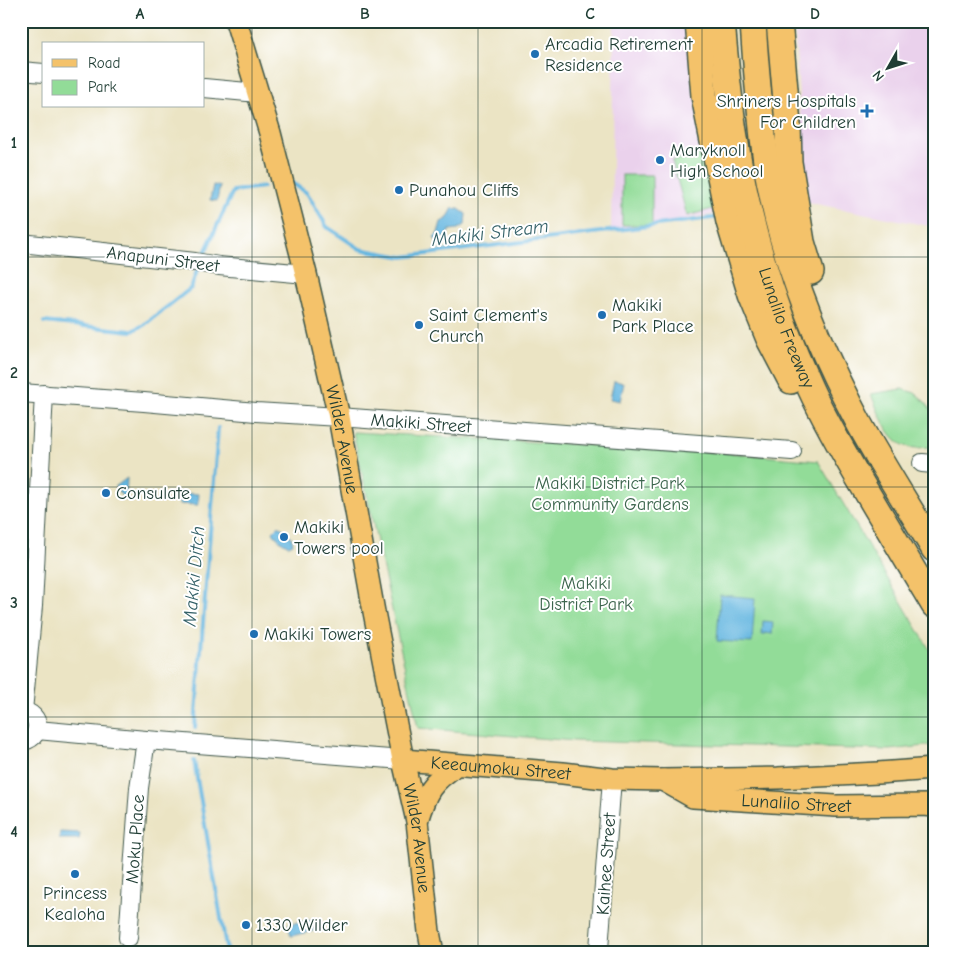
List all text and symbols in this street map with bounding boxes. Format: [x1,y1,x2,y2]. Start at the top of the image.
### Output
text: A [136,5,145,23]
text: B [360,5,370,23]
text: C [585,5,595,23]
text: D [810,5,820,23]
place label: Arcadia Retirement Residence [545,34,693,76]
legend [42,42,205,108]
north arrow [862,42,912,92]
marker: Arcadia Retirement Residence [529,48,541,60]
text: Road [88,54,120,72]
text: N [869,67,888,85]
text: Park [88,78,117,96]
place label: Shriners Hospitals For Children [717,91,856,133]
marker: Shriners Hospitals For Children [860,104,874,118]
text: 1 [11,134,17,152]
place label: Maryknoll High School [670,140,764,182]
marker: Maryknoll High School [654,154,666,166]
place label: Punahou Cliffs [409,180,519,201]
marker: Punahou Cliffs [393,184,405,196]
water label: Makiki Stream [429,215,550,251]
street label: Anapuni Street [105,242,221,277]
street label: Lunalilo Freeway [754,265,819,393]
place label: Makiki Park Place [612,295,694,337]
place label: Saint Clement's Church [429,305,547,347]
marker: Makiki Park Place [596,309,608,321]
marker: Saint Clement's Church [413,319,425,331]
text: 2 [10,364,18,382]
street label: Wilder Avenue [321,383,363,496]
street label: Makiki Street [370,409,473,438]
park label: Makiki District Park Community Gardens [531,473,689,515]
place label: Consulate [116,483,190,504]
marker: Consulate [100,487,112,499]
place label: Makiki Towers pool [294,517,384,559]
water label: Makiki Ditch [179,525,209,628]
marker: Makiki Towers pool [278,531,290,543]
park label: Makiki District Park [539,573,633,615]
text: 3 [10,594,18,612]
place label: Makiki Towers [264,624,371,645]
marker: Makiki Towers [248,628,260,640]
street label: Keeaumoku Street [430,752,573,785]
street label: Wilder Avenue [398,782,435,894]
street label: Lunalilo Street [741,790,852,817]
street label: Moku Place [122,794,149,884]
street label: Kaihee Street [592,811,621,916]
text: 4 [10,823,18,841]
marker: Princess Kealoha [69,868,81,880]
place label: Princess Kealoha [43,883,107,925]
place label: 1330 Wilder [256,915,349,936]
marker: 1330 Wilder [240,919,252,931]

